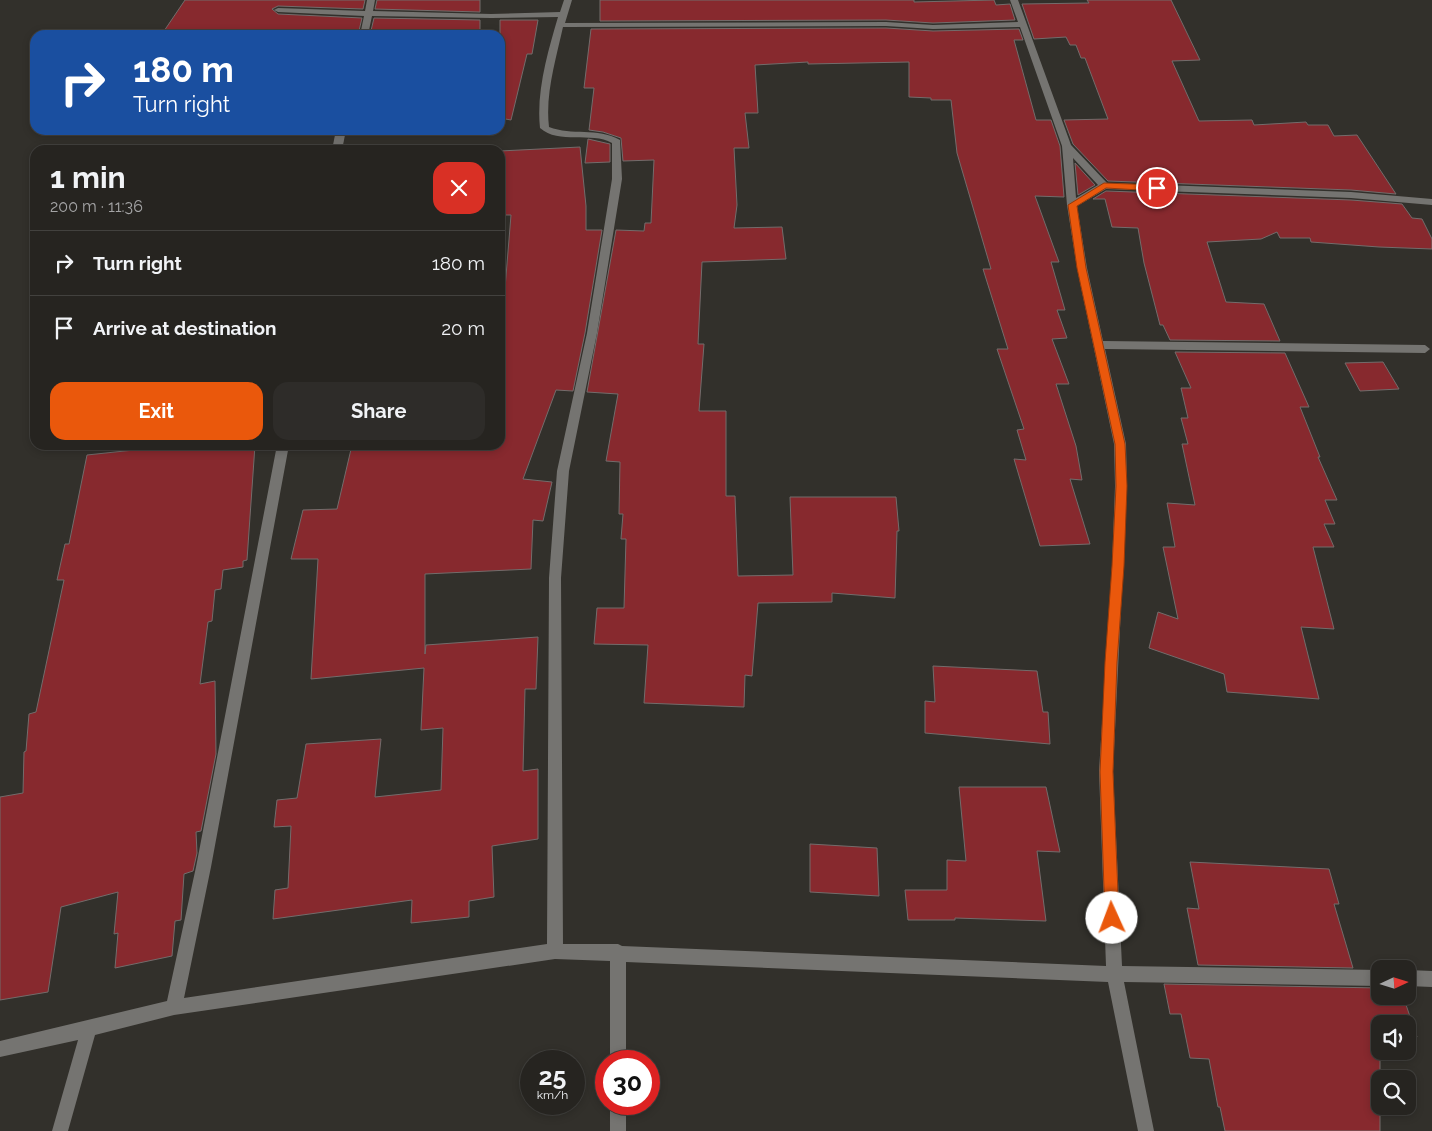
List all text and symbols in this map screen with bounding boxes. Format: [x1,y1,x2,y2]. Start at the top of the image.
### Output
text: 180 m [133,49,234,90]
icon: right [50,50,115,115]
text: Turn right [133,91,230,117]
text: 1 min [50,160,126,195]
button: close [433,162,485,214]
pin [1136,167,1178,209]
icon: arrive [1143,174,1171,202]
text: 200 m · 11:36 [50,197,143,216]
icon: right [50,249,78,277]
text: Turn right [93,252,182,274]
text: 180 m [432,252,485,274]
icon: arrive [50,314,78,342]
text: Arrive at destination [93,317,277,339]
text: 20 m [441,317,485,339]
button: Exit [50,382,263,440]
button: Share [273,382,485,440]
position arrow [1085,891,1137,943]
north arrow [1371,960,1416,1005]
map controls [1371,960,1416,1115]
button: sound [1371,1015,1416,1060]
speed limit sign: 30 [595,1050,660,1115]
text: 25 [539,1061,566,1091]
button: search [1371,1070,1416,1115]
text: km/h [537,1088,568,1102]

